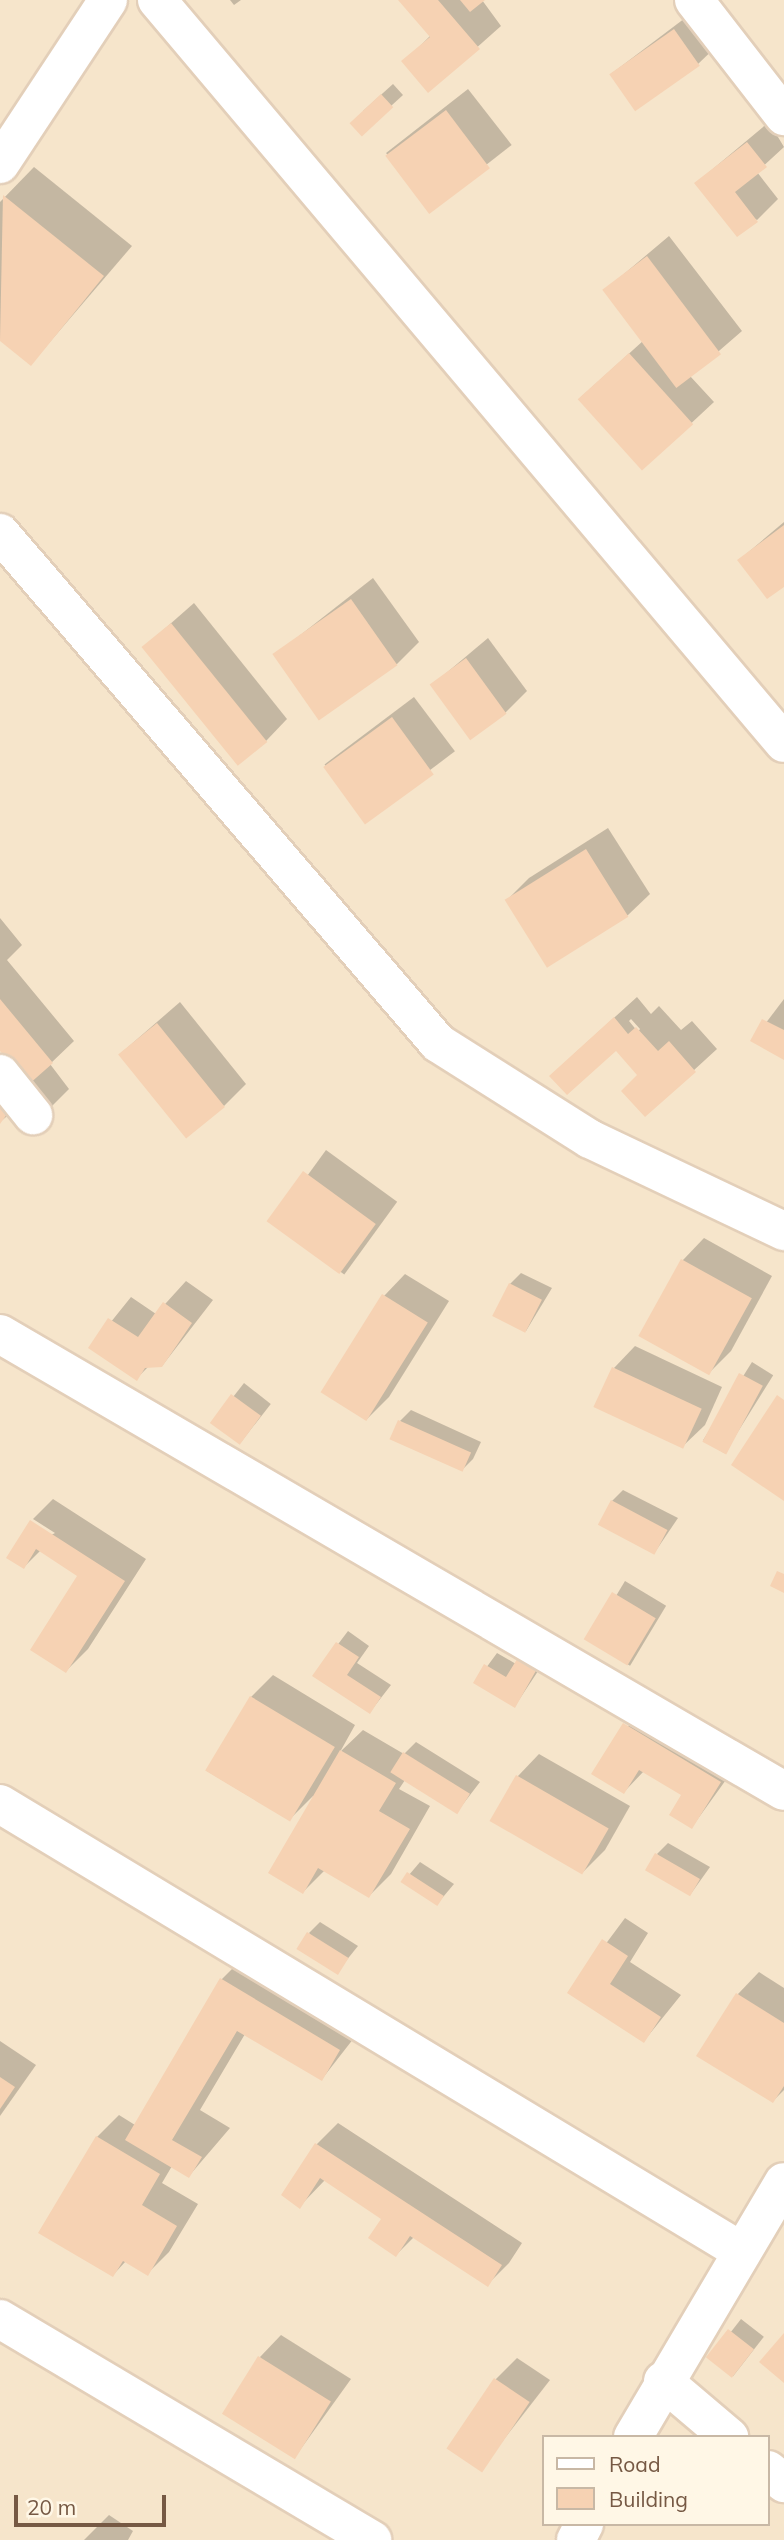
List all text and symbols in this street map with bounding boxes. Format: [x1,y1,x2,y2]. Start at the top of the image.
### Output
legend [542,2435,770,2526]
text: Road [609,2451,660,2477]
scale bar [18,2480,170,2524]
text: Building [609,2486,688,2512]
text: 20 m [27,2494,76,2520]

